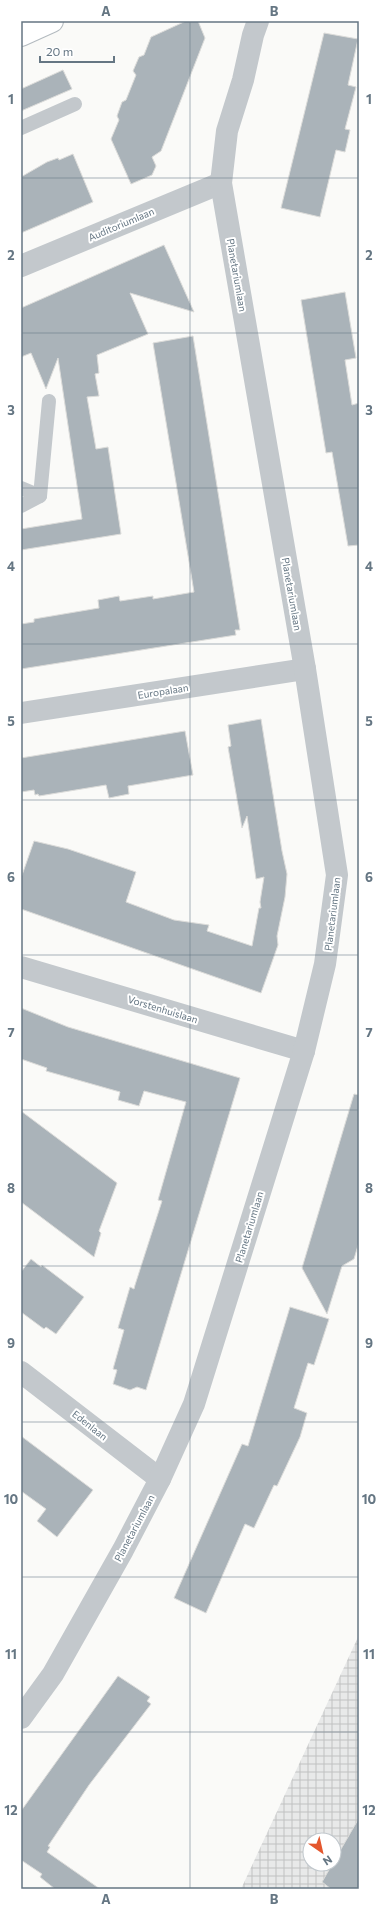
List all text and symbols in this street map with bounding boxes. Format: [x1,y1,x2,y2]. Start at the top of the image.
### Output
text: A [101,3,111,19]
text: B [270,3,279,19]
scale bar [40,38,114,64]
text: 20 m [46,44,73,58]
text: 1 [8,91,14,107]
text: 1 [366,91,372,107]
street label: Auditoriumlaan [86,205,156,243]
street label: Planetariumlaan [225,238,249,312]
text: 2 [7,247,15,263]
text: 2 [365,247,373,263]
text: 3 [7,402,15,418]
text: 3 [365,402,373,418]
street label: Planetariumlaan [280,557,304,631]
text: 4 [7,558,15,574]
text: 4 [365,558,373,574]
street label: Europalaan [137,681,189,701]
text: 5 [7,713,15,729]
text: 5 [365,713,373,729]
text: 6 [7,869,15,885]
text: 6 [365,869,373,885]
street label: Planetariumlaan [322,877,342,951]
street label: Vorstenhuislaan [126,993,200,1025]
text: 7 [7,1024,15,1040]
text: 7 [365,1024,373,1040]
text: 8 [7,1180,15,1196]
text: 8 [365,1180,373,1196]
street label: Planetariumlaan [232,1190,266,1264]
text: 9 [7,1335,15,1351]
text: 9 [365,1335,373,1351]
street label: Edenlaan [70,1408,110,1442]
text: 10 [4,1491,19,1507]
text: 10 [362,1491,377,1507]
street label: Planetariumlaan [111,1493,157,1563]
text: 11 [5,1646,17,1662]
text: 11 [363,1646,375,1662]
text: 12 [4,1802,18,1818]
text: 12 [362,1802,376,1818]
north arrow [302,1832,342,1872]
text: N [321,1853,335,1868]
text: A [101,1891,111,1907]
text: B [270,1891,279,1907]

